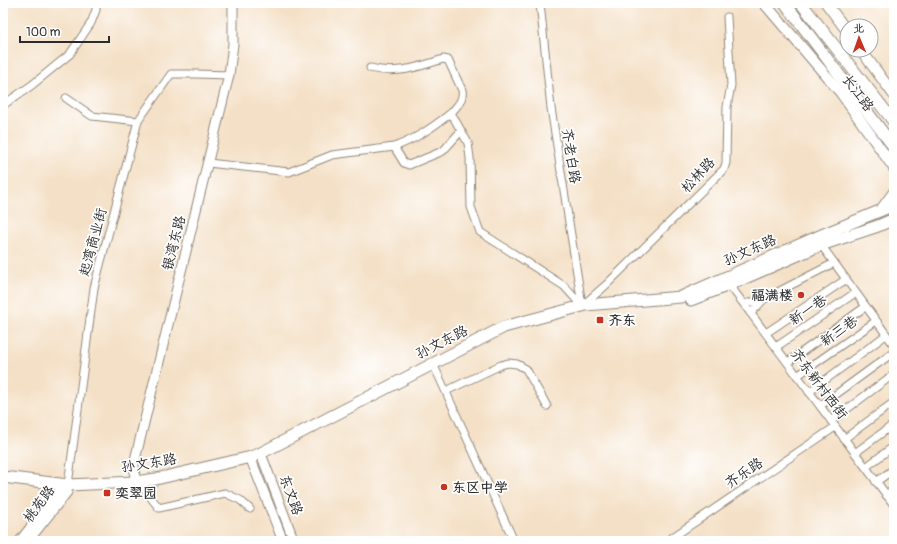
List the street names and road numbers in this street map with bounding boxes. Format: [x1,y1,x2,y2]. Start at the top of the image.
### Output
street label: 长江路 [839,71,877,115]
street label: 齐老白路 [558,127,584,185]
street label: 松林路 [677,154,719,196]
street label: 起湾商业街 [76,206,110,278]
street label: 银湾东路 [159,214,189,272]
street label: 孙文东路 [721,231,779,269]
street label: 新一巷 [786,291,831,329]
street label: 新三巷 [817,311,862,350]
street label: 孙文东路 [413,322,471,362]
street label: 齐东新村西街 [787,345,851,423]
street label: 孙文东路 [120,450,178,476]
street label: 齐乐路 [722,454,766,492]
street label: 东文路 [276,472,306,518]
street label: 桃苑路 [20,482,58,526]

